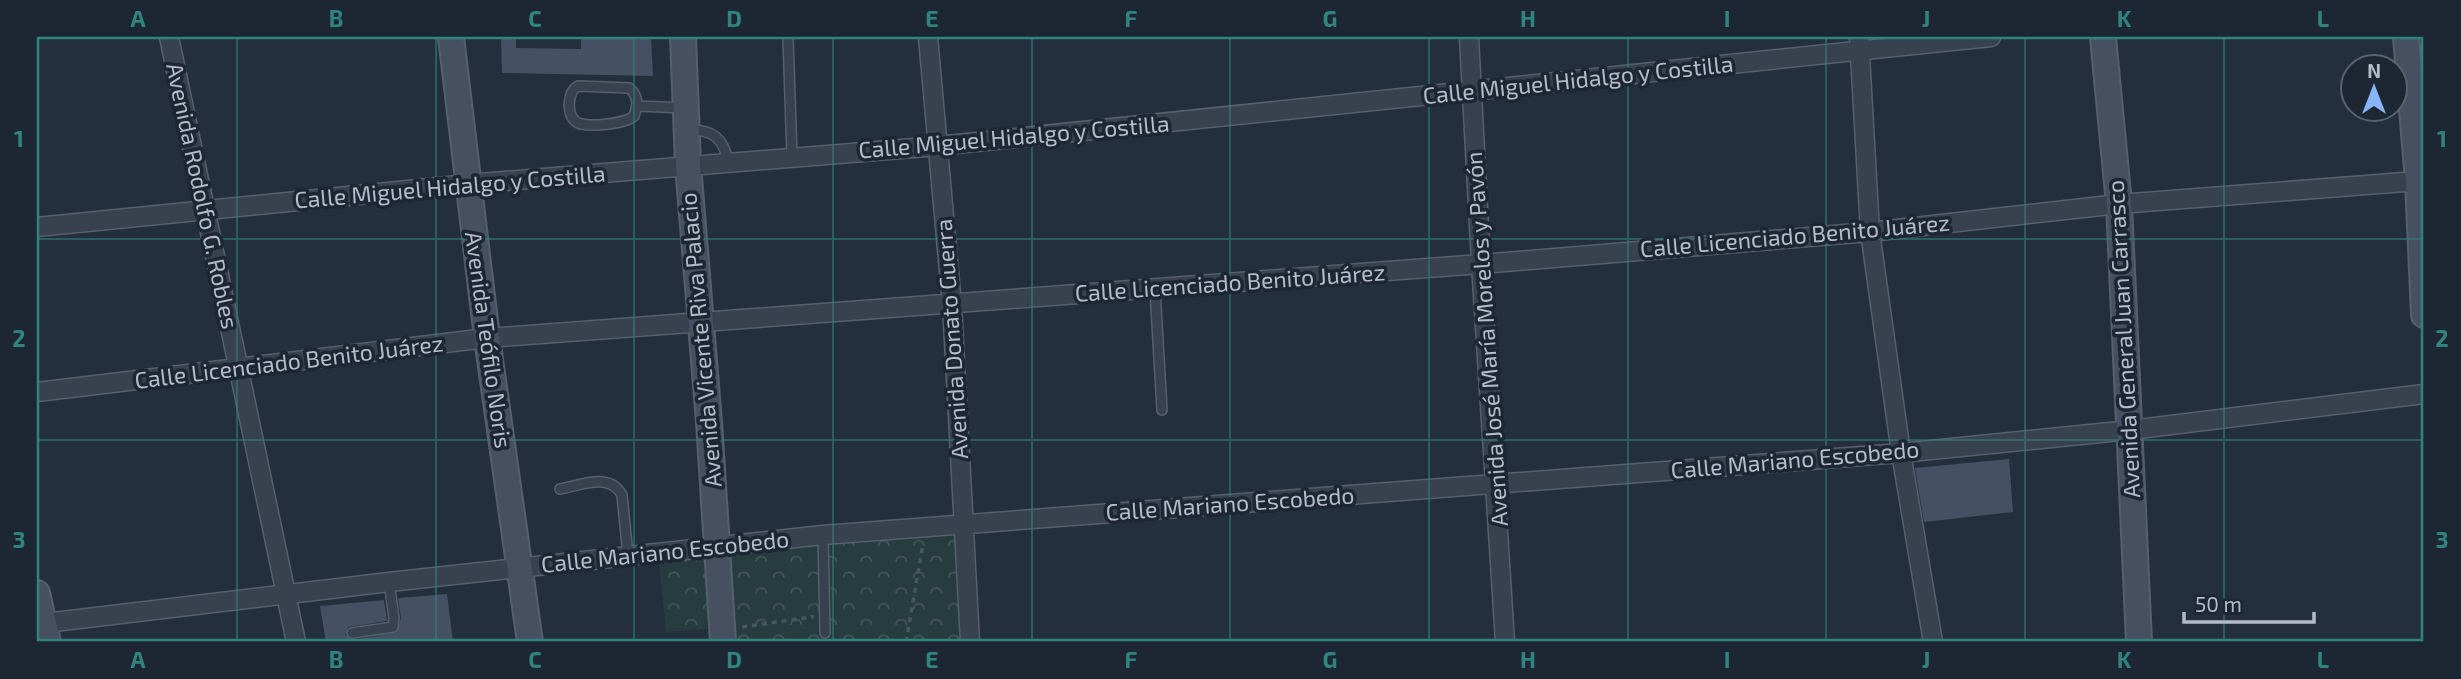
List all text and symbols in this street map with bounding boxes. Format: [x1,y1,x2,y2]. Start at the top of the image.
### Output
text: A [130,4,146,32]
text: B [329,4,343,32]
text: C [528,4,542,32]
text: D [726,4,742,32]
text: E [925,4,939,32]
text: F [1125,4,1138,32]
text: G [1323,4,1337,32]
text: H [1520,4,1536,32]
text: I [1724,4,1730,32]
text: J [1922,4,1930,32]
text: K [2117,4,2132,32]
text: L [2317,4,2329,32]
street label: Calle Miguel Hidalgo y Costilla [1421,49,1734,109]
north arrow [2338,52,2408,122]
text: N [2367,59,2381,82]
street label: Avenida Rodolfo G. Robles [161,60,245,331]
street label: Calle Miguel Hidalgo y Costilla [857,108,1171,164]
text: 1 [14,124,24,152]
text: 1 [2437,124,2447,152]
street label: Avenida José María Morelos y Pavón [1459,151,1513,527]
street label: Calle Miguel Hidalgo y Costilla [293,158,607,214]
street label: Avenida General Juan Carrasco [2101,179,2145,499]
street label: Avenida Vicente Riva Palacio [673,192,727,489]
street label: Calle Licenciado Benito Juárez [1639,208,1951,262]
street label: Avenida Donato Guerra [929,218,973,460]
street label: Avenida Teófilo Noris [460,230,518,450]
street label: Calle Licenciado Benito Juárez [1074,257,1386,307]
text: 2 [12,324,26,352]
text: 2 [2435,324,2449,352]
street label: Calle Licenciado Benito Juárez [133,328,445,394]
street label: Calle Mariano Escobedo [1670,434,1920,484]
street label: Calle Mariano Escobedo [1105,480,1355,526]
street label: Calle Mariano Escobedo [540,524,790,578]
text: 3 [12,525,26,553]
text: 3 [2435,525,2449,553]
scale bar [2184,581,2314,625]
text: 50 m [2195,591,2242,616]
text: A [130,645,146,673]
text: B [329,645,343,673]
text: C [528,645,542,673]
text: D [726,645,742,673]
text: E [925,645,939,673]
text: F [1125,645,1138,673]
text: G [1323,645,1337,673]
text: H [1520,645,1536,673]
text: I [1724,645,1730,673]
text: J [1922,645,1930,673]
text: K [2117,645,2132,673]
text: L [2317,645,2329,673]

